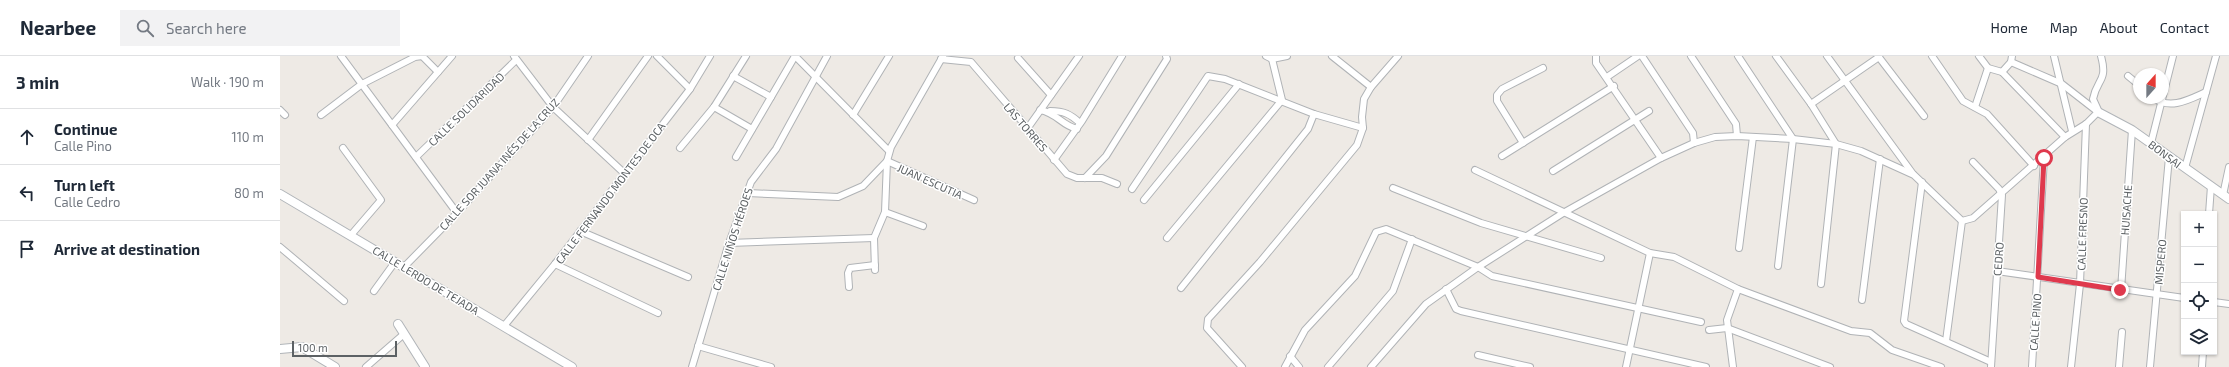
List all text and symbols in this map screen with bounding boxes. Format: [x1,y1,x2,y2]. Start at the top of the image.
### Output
search box [120,10,400,46]
text: Nearbee [20,16,96,39]
icon: search [134,17,156,39]
text: Search here [166,19,247,37]
text: Home [1991,19,2028,36]
text: Map [2050,19,2078,36]
text: About [2100,19,2138,36]
text: Contact [2160,19,2209,36]
north arrow [2133,68,2169,104]
street label: CALLE SOLIDARIDAD [425,69,507,149]
text: 3 min [16,72,59,92]
text: Walk · 190 m [191,74,264,90]
street label: CALLE SOR JUANA INÉS DE LA CRUZ [436,95,562,233]
street label: LAS TORRES [1001,100,1051,154]
text: Continue [54,120,117,138]
street label: CALLE FERNANDO MONTES DE OCA [553,120,668,266]
icon: ahead [16,126,38,148]
text: 110 m [232,129,264,145]
street label: BONSAI [2146,137,2184,171]
text: Calle Pino [54,138,112,154]
route start [2035,149,2053,167]
street label: JUAN ESCUTIA [895,161,965,201]
text: Turn left [54,176,115,194]
icon: left [16,182,38,204]
street label: HUISACHE [2118,184,2134,236]
text: 80 m [234,185,264,201]
street label: CALLE NIÑOS HÉROES [709,186,755,292]
text: Calle Cedro [54,194,120,210]
street label: CALLE FRESNO [2074,197,2090,271]
map controls [2181,211,2217,355]
button: + [2181,211,2217,247]
icon: arrive [16,238,38,260]
street label: MISPERO [2152,239,2168,285]
text: Arrive at destination [54,240,200,258]
street label: CEDRO [1990,242,2006,276]
street label: CALLE LERDO DE TEJADA [371,243,482,317]
button: − [2181,247,2217,283]
route end [2111,281,2129,299]
button: locate [2181,283,2217,319]
street label: CALLE PINO [2027,293,2043,351]
button: layers [2181,319,2217,355]
scale bar [292,339,397,358]
text: 100 m [298,341,328,354]

